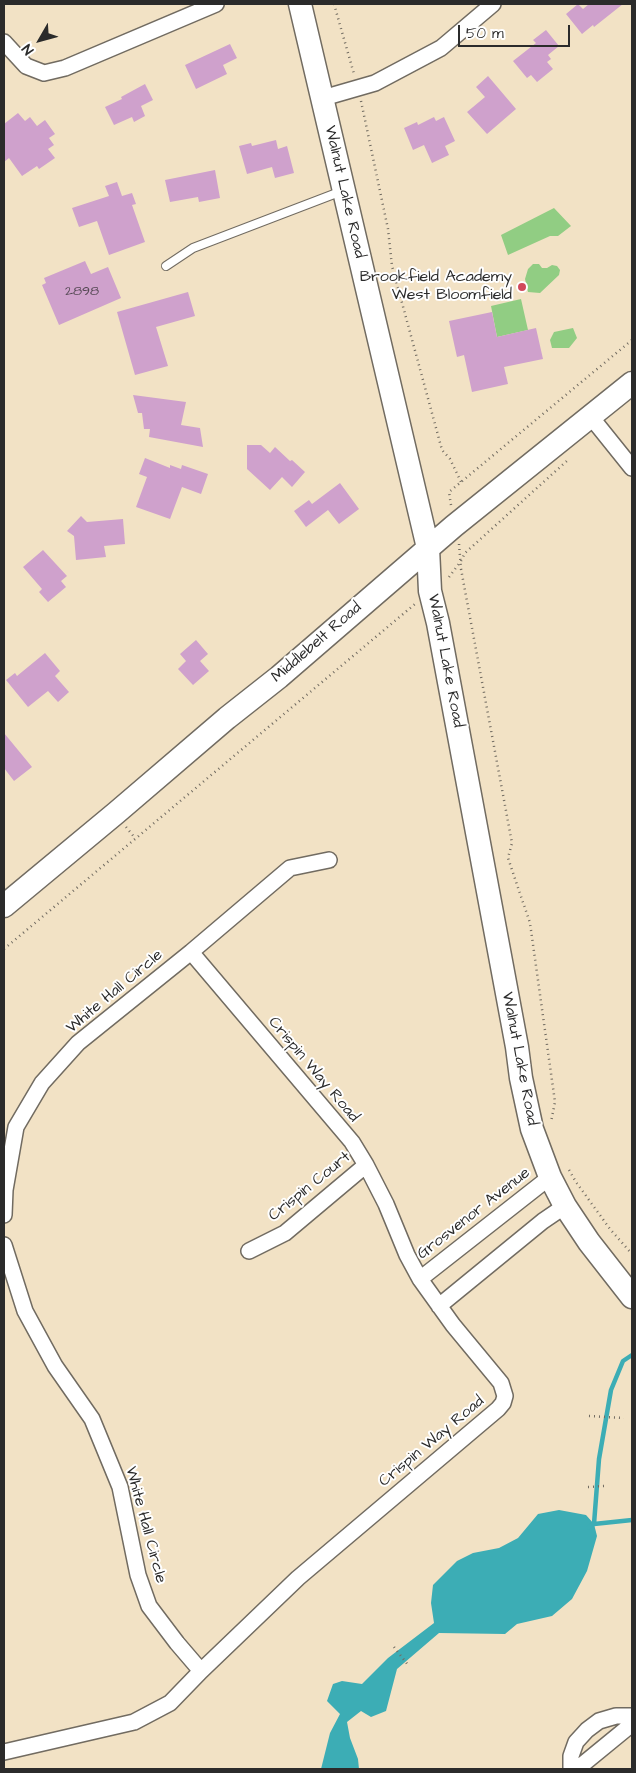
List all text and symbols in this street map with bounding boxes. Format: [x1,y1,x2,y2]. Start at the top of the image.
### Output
north arrow [15,15,65,65]
scale bar [461,15,574,47]
text: 50 m [466,23,504,44]
text: N [18,40,39,59]
street label: Walnut Lake Road [319,124,369,260]
place label: Brookfield Academy West Bloomfield [360,268,512,306]
marker: Brookfield Academy West Bloomfield [516,281,528,293]
house number: 2898 [65,284,99,300]
street label: Walnut Lake Road [423,593,467,729]
street label: Middlebelt Road [268,599,366,687]
street label: White Hall Circle [63,946,167,1038]
street label: Walnut Lake Road [497,991,541,1127]
street label: Crispin Way Road [263,1013,363,1127]
street label: Crispin Court [265,1148,355,1226]
street label: Grosvenor Avenue [414,1164,534,1264]
street label: Crispin Way Road [375,1392,489,1492]
street label: White Hall Circle [120,1465,170,1585]

